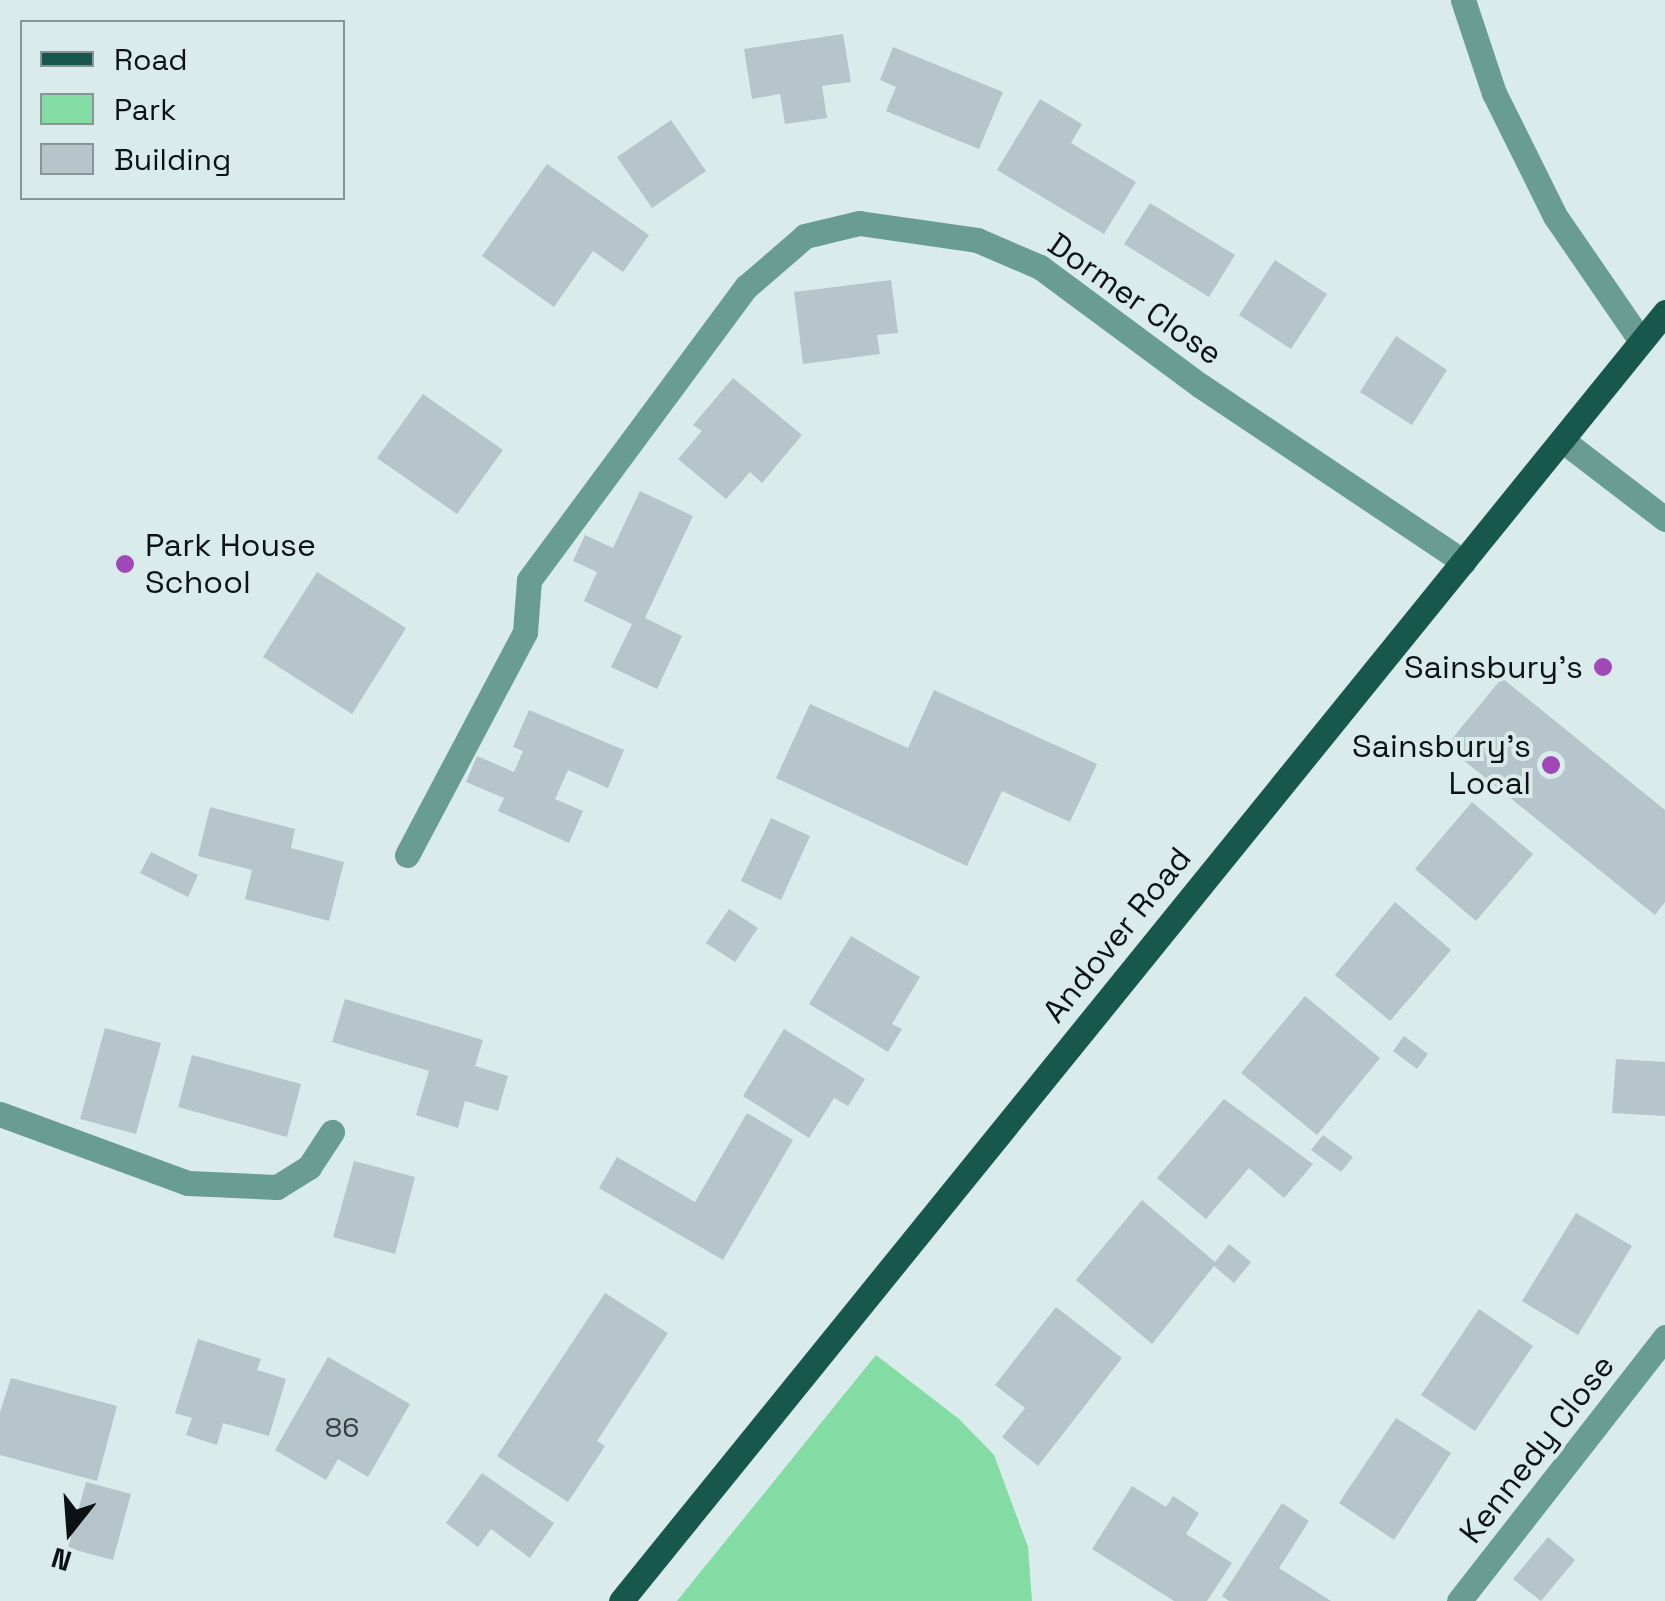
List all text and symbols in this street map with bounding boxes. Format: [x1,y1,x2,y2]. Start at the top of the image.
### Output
legend [20,20,345,200]
text: Road [114,40,188,79]
text: Park [114,90,176,129]
text: Building [114,140,231,179]
street label: Dormer Close [1041,225,1229,373]
place label: Park House School [145,527,316,602]
marker: Park House School [114,553,136,575]
place label: Sainsbury's [1404,648,1583,686]
marker: Sainsbury's [1592,656,1614,678]
place label: Sainsbury's Local [1352,728,1531,803]
marker: Sainsbury's Local [1540,754,1562,776]
street label: Andover Road [1035,840,1199,1030]
street label: Kennedy Close [1452,1347,1622,1551]
house number: 86 [325,1410,359,1444]
north arrow [20,1481,120,1581]
text: N [47,1540,75,1580]

